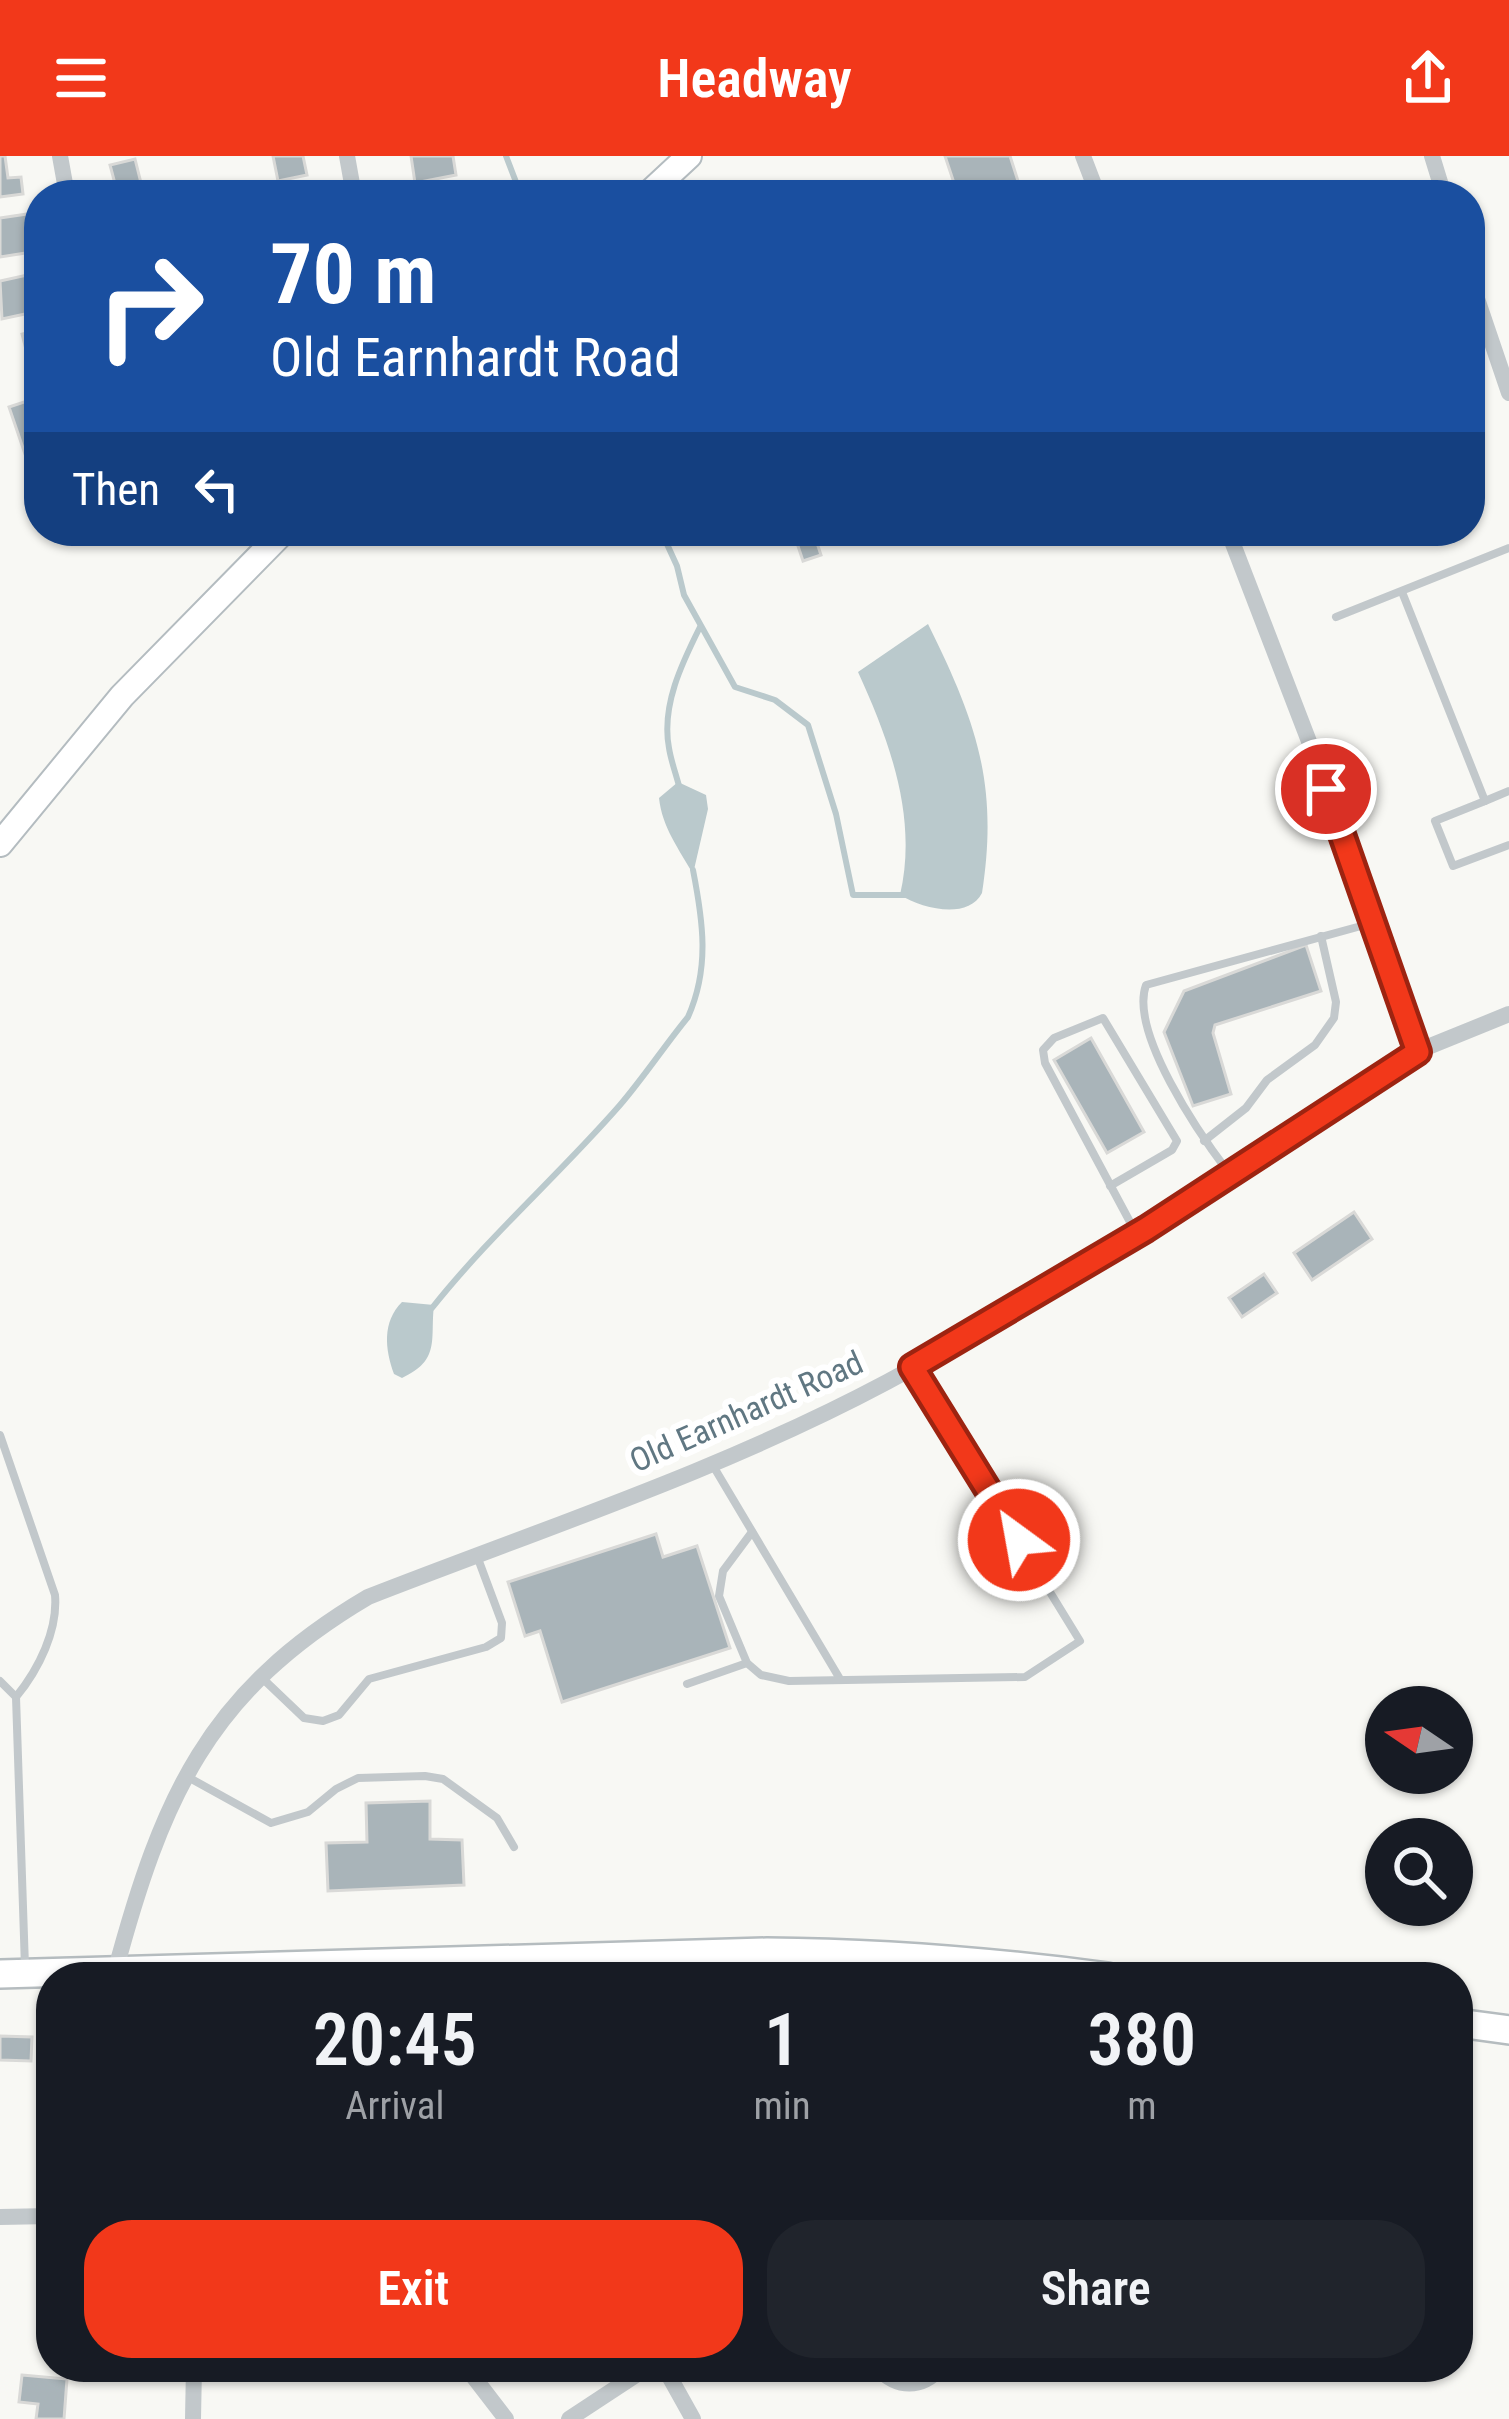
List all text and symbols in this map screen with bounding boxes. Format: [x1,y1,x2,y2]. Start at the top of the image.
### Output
icon: menu [48,45,114,111]
icon: share [1395,45,1461,111]
text: Headway [657,47,852,110]
text: 70 m [270,225,437,324]
icon: right [72,228,228,384]
text: Old Earnhardt Road [270,326,681,389]
icon: left [184,456,250,522]
text: Then [72,463,160,516]
pin [1275,738,1377,840]
icon: arrive [1293,756,1359,822]
street label: Old Earnhardt Road [624,1343,869,1480]
position arrow [956,1477,1082,1603]
north arrow [1365,1686,1473,1794]
map controls [1365,1686,1473,1926]
button: search [1365,1818,1473,1926]
text: 20:45 [313,1998,477,2083]
text: 1 [764,1998,800,2083]
text: 380 [1088,1998,1196,2083]
text: Arrival [345,2083,444,2129]
text: min [754,2083,811,2129]
text: m [1127,2083,1157,2129]
button: Exit [84,2220,743,2358]
button: Share [767,2220,1425,2358]

